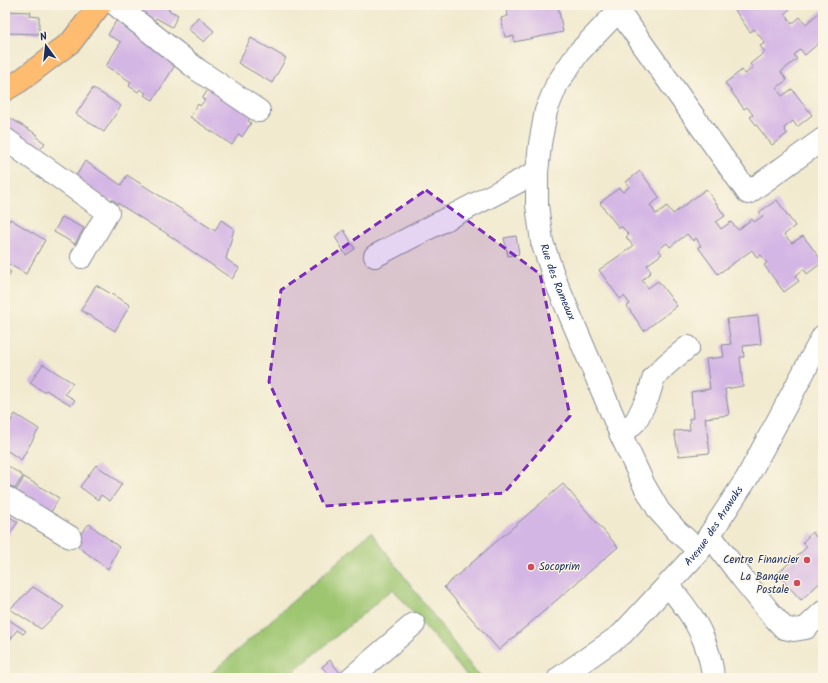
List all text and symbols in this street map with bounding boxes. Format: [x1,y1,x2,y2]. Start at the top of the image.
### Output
north arrow [26,26,66,66]
text: N [38,28,49,47]
street label: Rue des Rameaux [534,241,580,324]
street label: Avenue des Arawaks [680,482,749,571]
place label: Centre Financier [723,551,800,569]
marker: Centre Financier [802,555,812,565]
place label: Socoprim [539,558,580,576]
marker: Socoprim [526,562,536,572]
place label: La Banque Postale [740,568,789,599]
marker: La Banque Postale [792,578,802,588]

